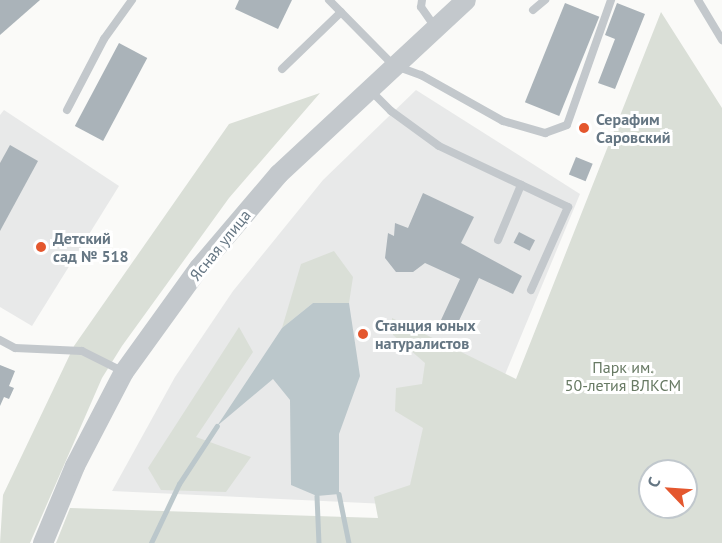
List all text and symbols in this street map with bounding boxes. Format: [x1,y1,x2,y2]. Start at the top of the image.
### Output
place label: Серафим Саровский [596,109,670,147]
marker: Серафим Саровский [577,121,591,135]
street label: Ясная улица [186,206,254,284]
place label: Детский сад № 518 [53,228,129,266]
marker: Детский сад № 518 [34,240,48,254]
place label: Станция юных натуралистов [375,315,476,353]
marker: Станция юных натуралистов [356,327,370,341]
park label: Парк им. 50-летия ВЛКСМ [565,357,681,395]
north arrow [638,459,698,519]
text: С [643,474,664,491]

